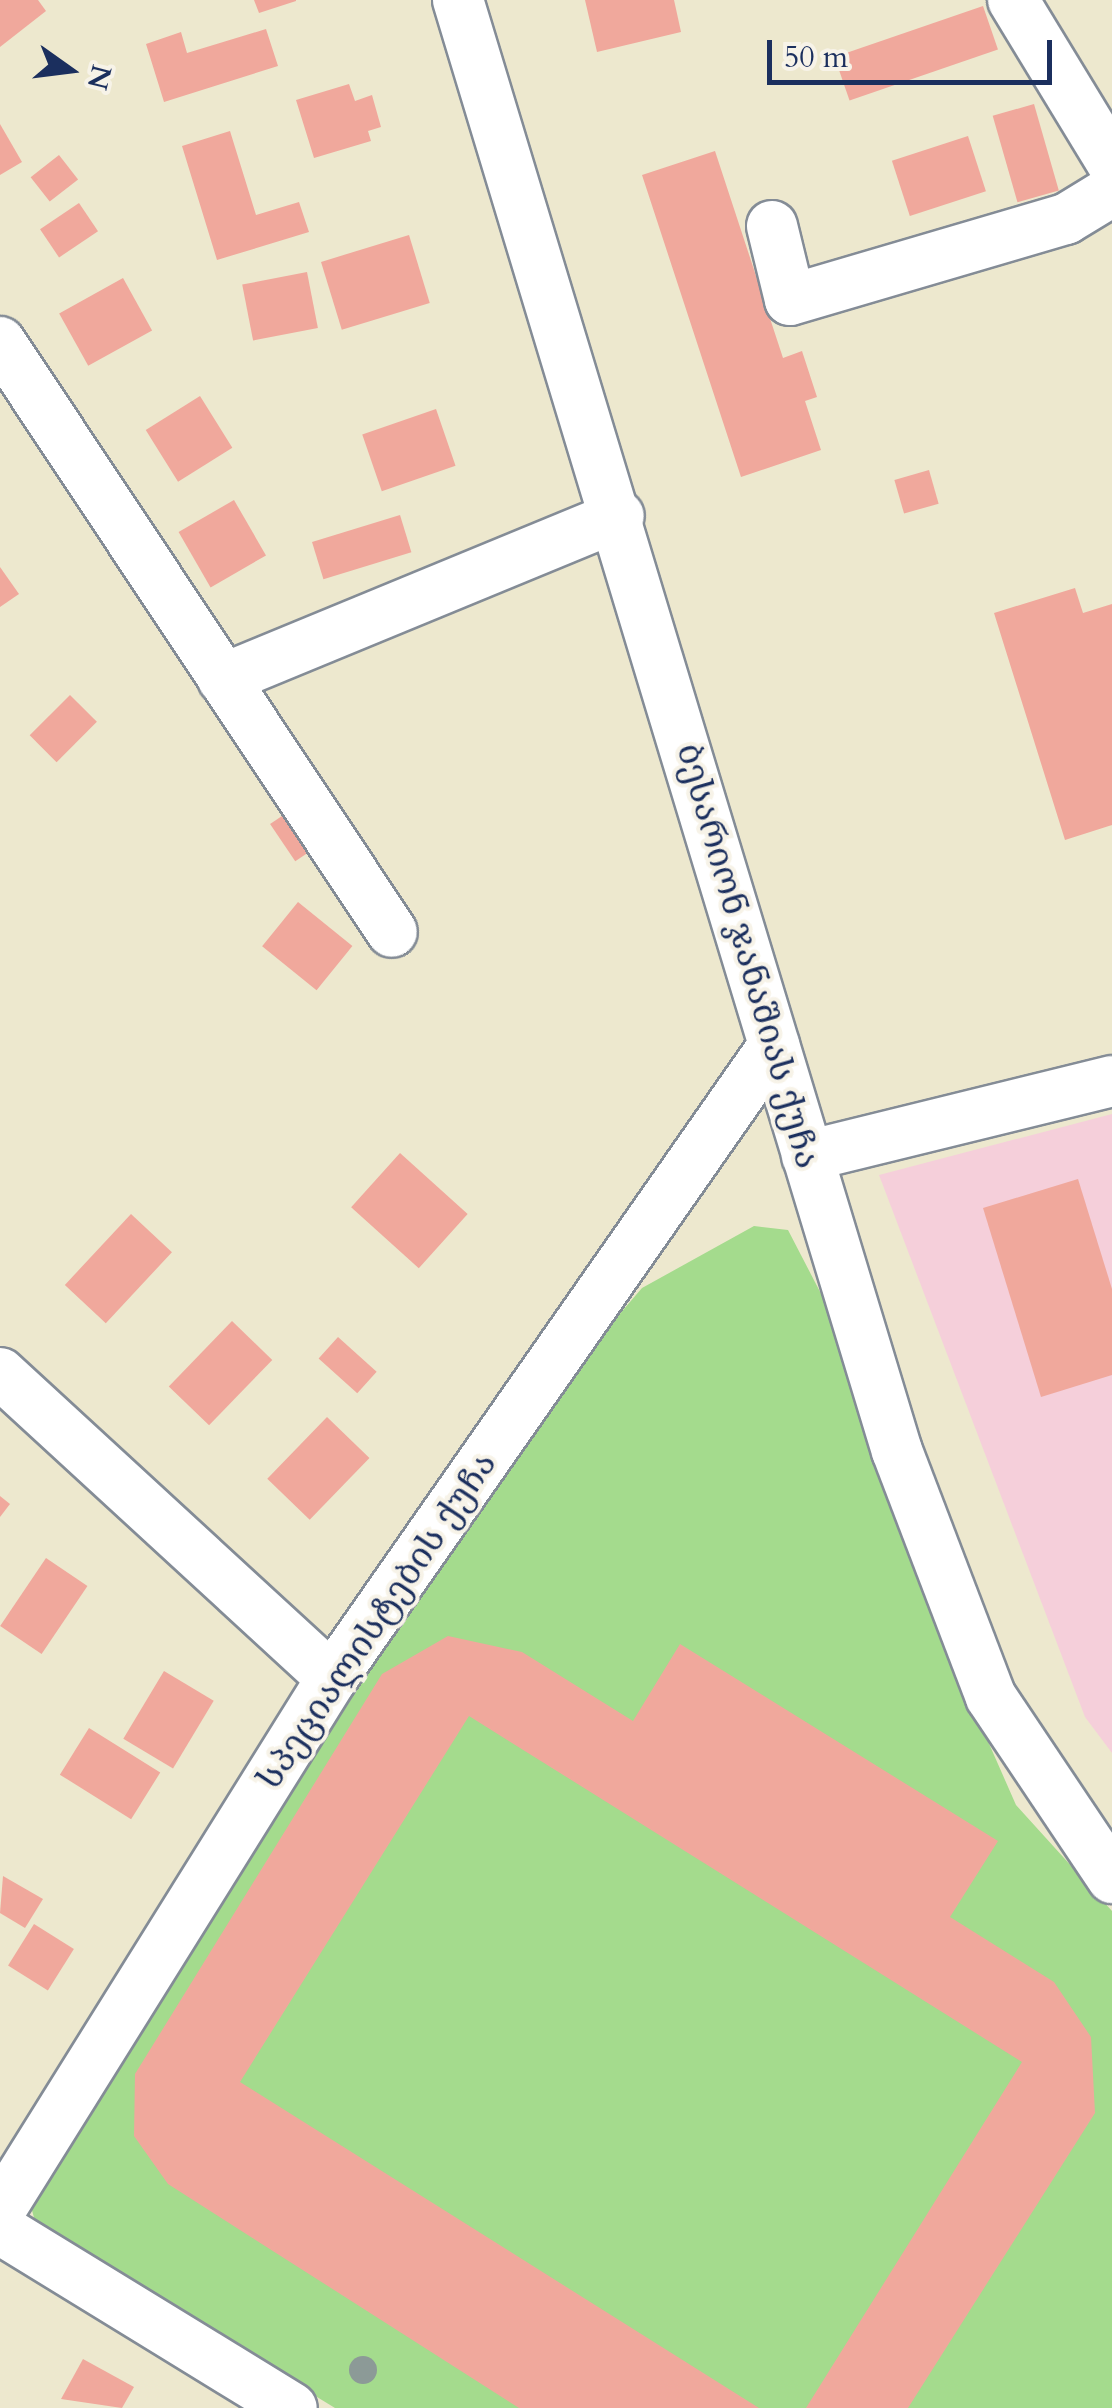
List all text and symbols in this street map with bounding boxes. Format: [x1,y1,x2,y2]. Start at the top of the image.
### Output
north arrow [20,20,120,120]
scale bar [772,20,1057,82]
text: 50 m [784,37,848,78]
text: N [78,61,120,94]
street label: ბესარიონ ჯანაშიას ქუჩა [667,739,829,1173]
street label: სპეციალისტების ქუჩა [248,1444,506,1798]

